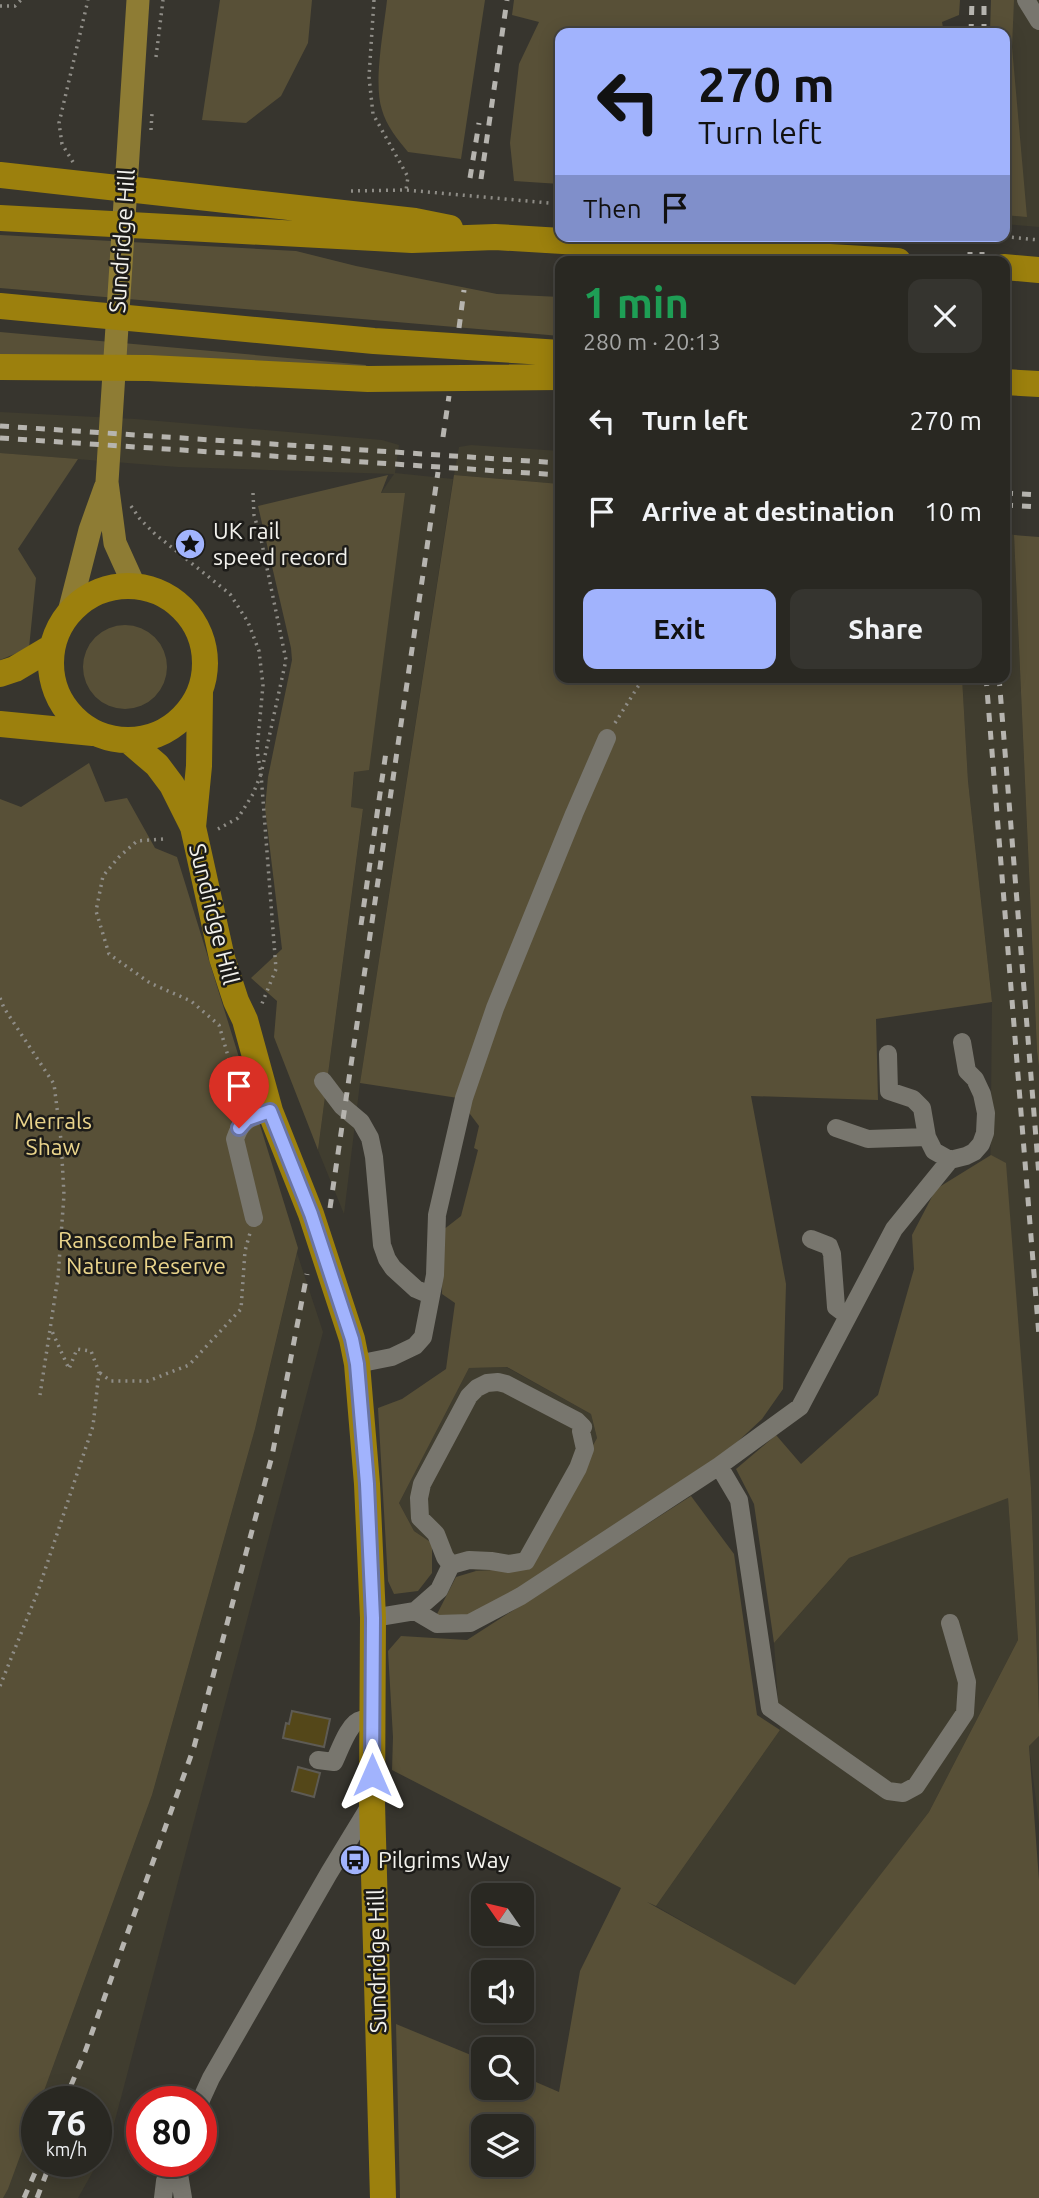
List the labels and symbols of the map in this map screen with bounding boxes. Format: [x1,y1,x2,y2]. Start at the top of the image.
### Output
street label: Sundridge Hill [104,168,139,314]
place label: UK rail speed record [213,518,348,569]
place icon: UK rail speed record [173,527,207,561]
street label: Sundridge Hill [185,841,244,987]
pin [209,1056,269,1128]
park label: Merrals Shaw [14,1108,92,1159]
park label: Ranscombe Farm Nature Reserve [58,1227,234,1278]
position arrow [335,1738,409,1812]
bus stop icon: Pilgrims Way [338,1843,372,1877]
place label: Pilgrims Way [378,1847,510,1872]
north arrow [471,1883,534,1946]
street label: Sundridge Hill [363,1889,390,2033]
speed limit sign: 80 [126,2086,217,2177]

